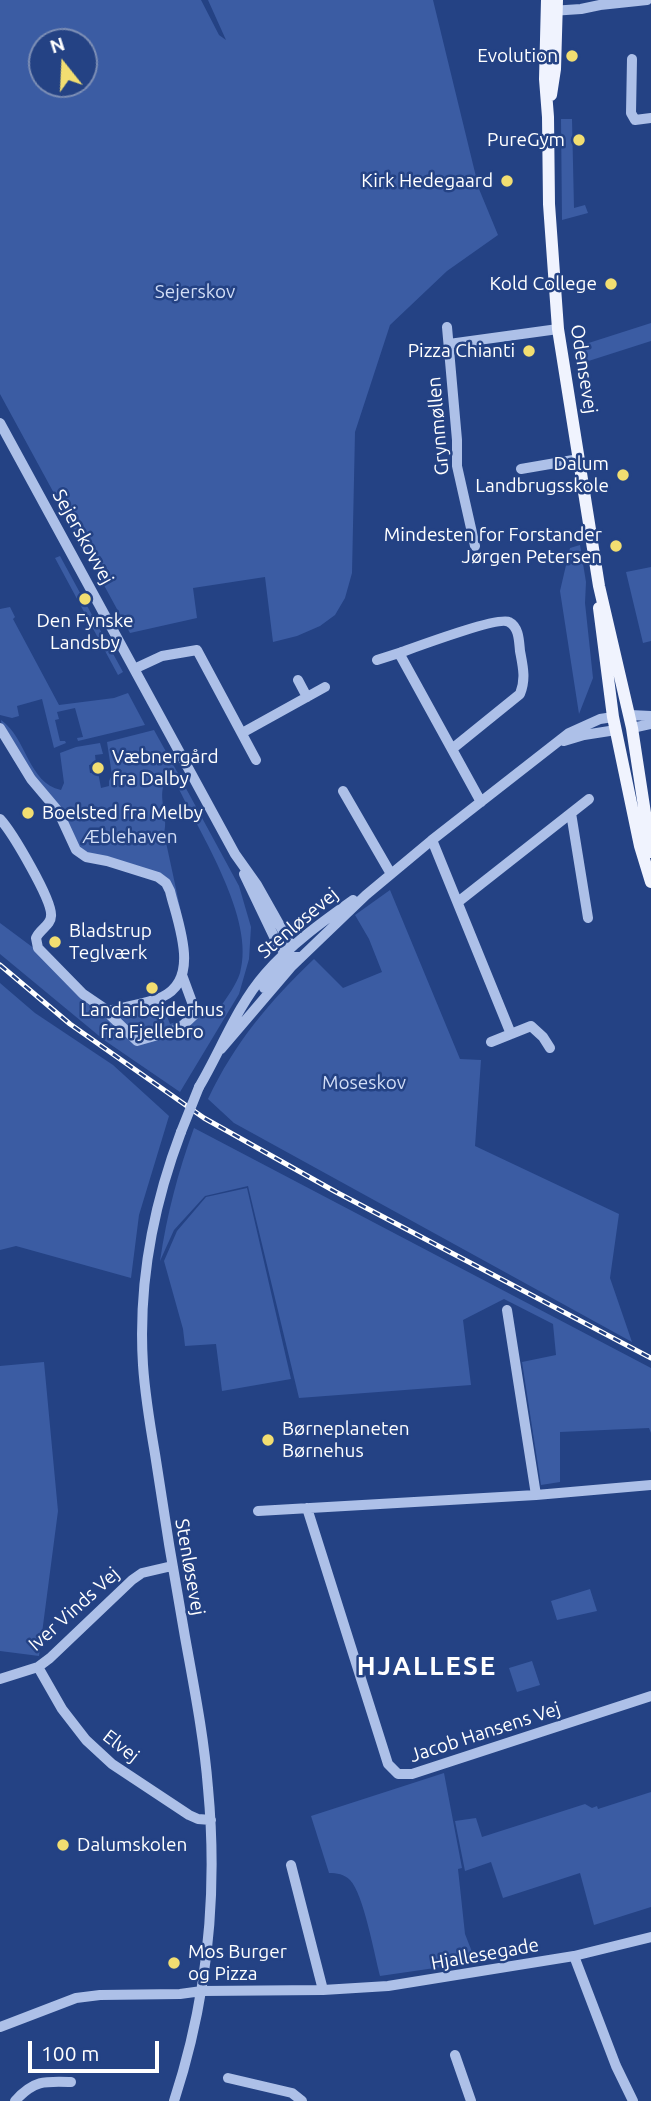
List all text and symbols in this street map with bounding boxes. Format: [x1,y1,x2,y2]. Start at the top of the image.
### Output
north arrow [28,28,98,98]
text: N [47,32,67,58]
place label: Evolution [477,45,558,67]
marker: Evolution [564,48,580,64]
place label: PureGym [487,129,565,151]
marker: PureGym [571,132,587,148]
place label: Kirk Hedegaard [361,170,493,192]
marker: Kirk Hedegaard [499,173,515,189]
place label: Kold College [490,273,597,295]
marker: Kold College [603,276,619,292]
park label: Sejerskov [155,281,235,303]
street label: Odensevej [566,323,602,415]
place label: Pizza Chianti [408,340,515,362]
marker: Pizza Chianti [521,343,537,359]
street label: Grynmøllen [422,376,454,476]
place label: Dalum Landbrugsskole [475,453,609,497]
marker: Dalum Landbrugsskole [615,467,631,483]
street label: Sejerskovvej [48,485,118,589]
place label: Mindesten for Forstander Jørgen Petersen [384,524,602,568]
marker: Mindesten for Forstander Jørgen Petersen [608,538,624,554]
marker: Den Fynske Landsby [77,591,93,607]
place label: Den Fynske Landsby [36,610,134,654]
place label: Væbnergård fra Dalby [112,746,219,790]
marker: Væbnergård fra Dalby [90,760,106,776]
place label: Boelsted fra Melby [42,802,203,824]
marker: Boelsted fra Melby [20,805,36,821]
park label: Æblehaven [82,826,178,848]
street label: Stenløsevej [253,883,343,963]
place label: Bladstrup Teglværk [69,920,152,964]
marker: Bladstrup Teglværk [47,934,63,950]
marker: Landarbejderhus fra Fjellebro [144,980,160,996]
place label: Landarbejderhus fra Fjellebro [80,999,224,1043]
park label: Moseskov [322,1072,406,1094]
place label: Børneplaneten Børnehus [282,1418,410,1462]
marker: Børneplaneten Børnehus [260,1432,276,1448]
street label: Stenløsevej [170,1517,210,1617]
street label: Iver Vinds Vej [24,1562,124,1656]
district label: HJALLESE [358,1650,496,1682]
street label: Jacob Hansens Vej [407,1697,563,1767]
street label: Elvej [98,1725,144,1767]
place label: Dalumskolen [77,1834,187,1856]
marker: Dalumskolen [55,1837,71,1853]
street label: Hjallesegade [429,1933,541,1975]
place label: Mos Burger og Pizza [188,1941,287,1985]
marker: Mos Burger og Pizza [166,1955,182,1971]
scale bar [32,2028,163,2072]
text: 100 m [41,2041,99,2065]

